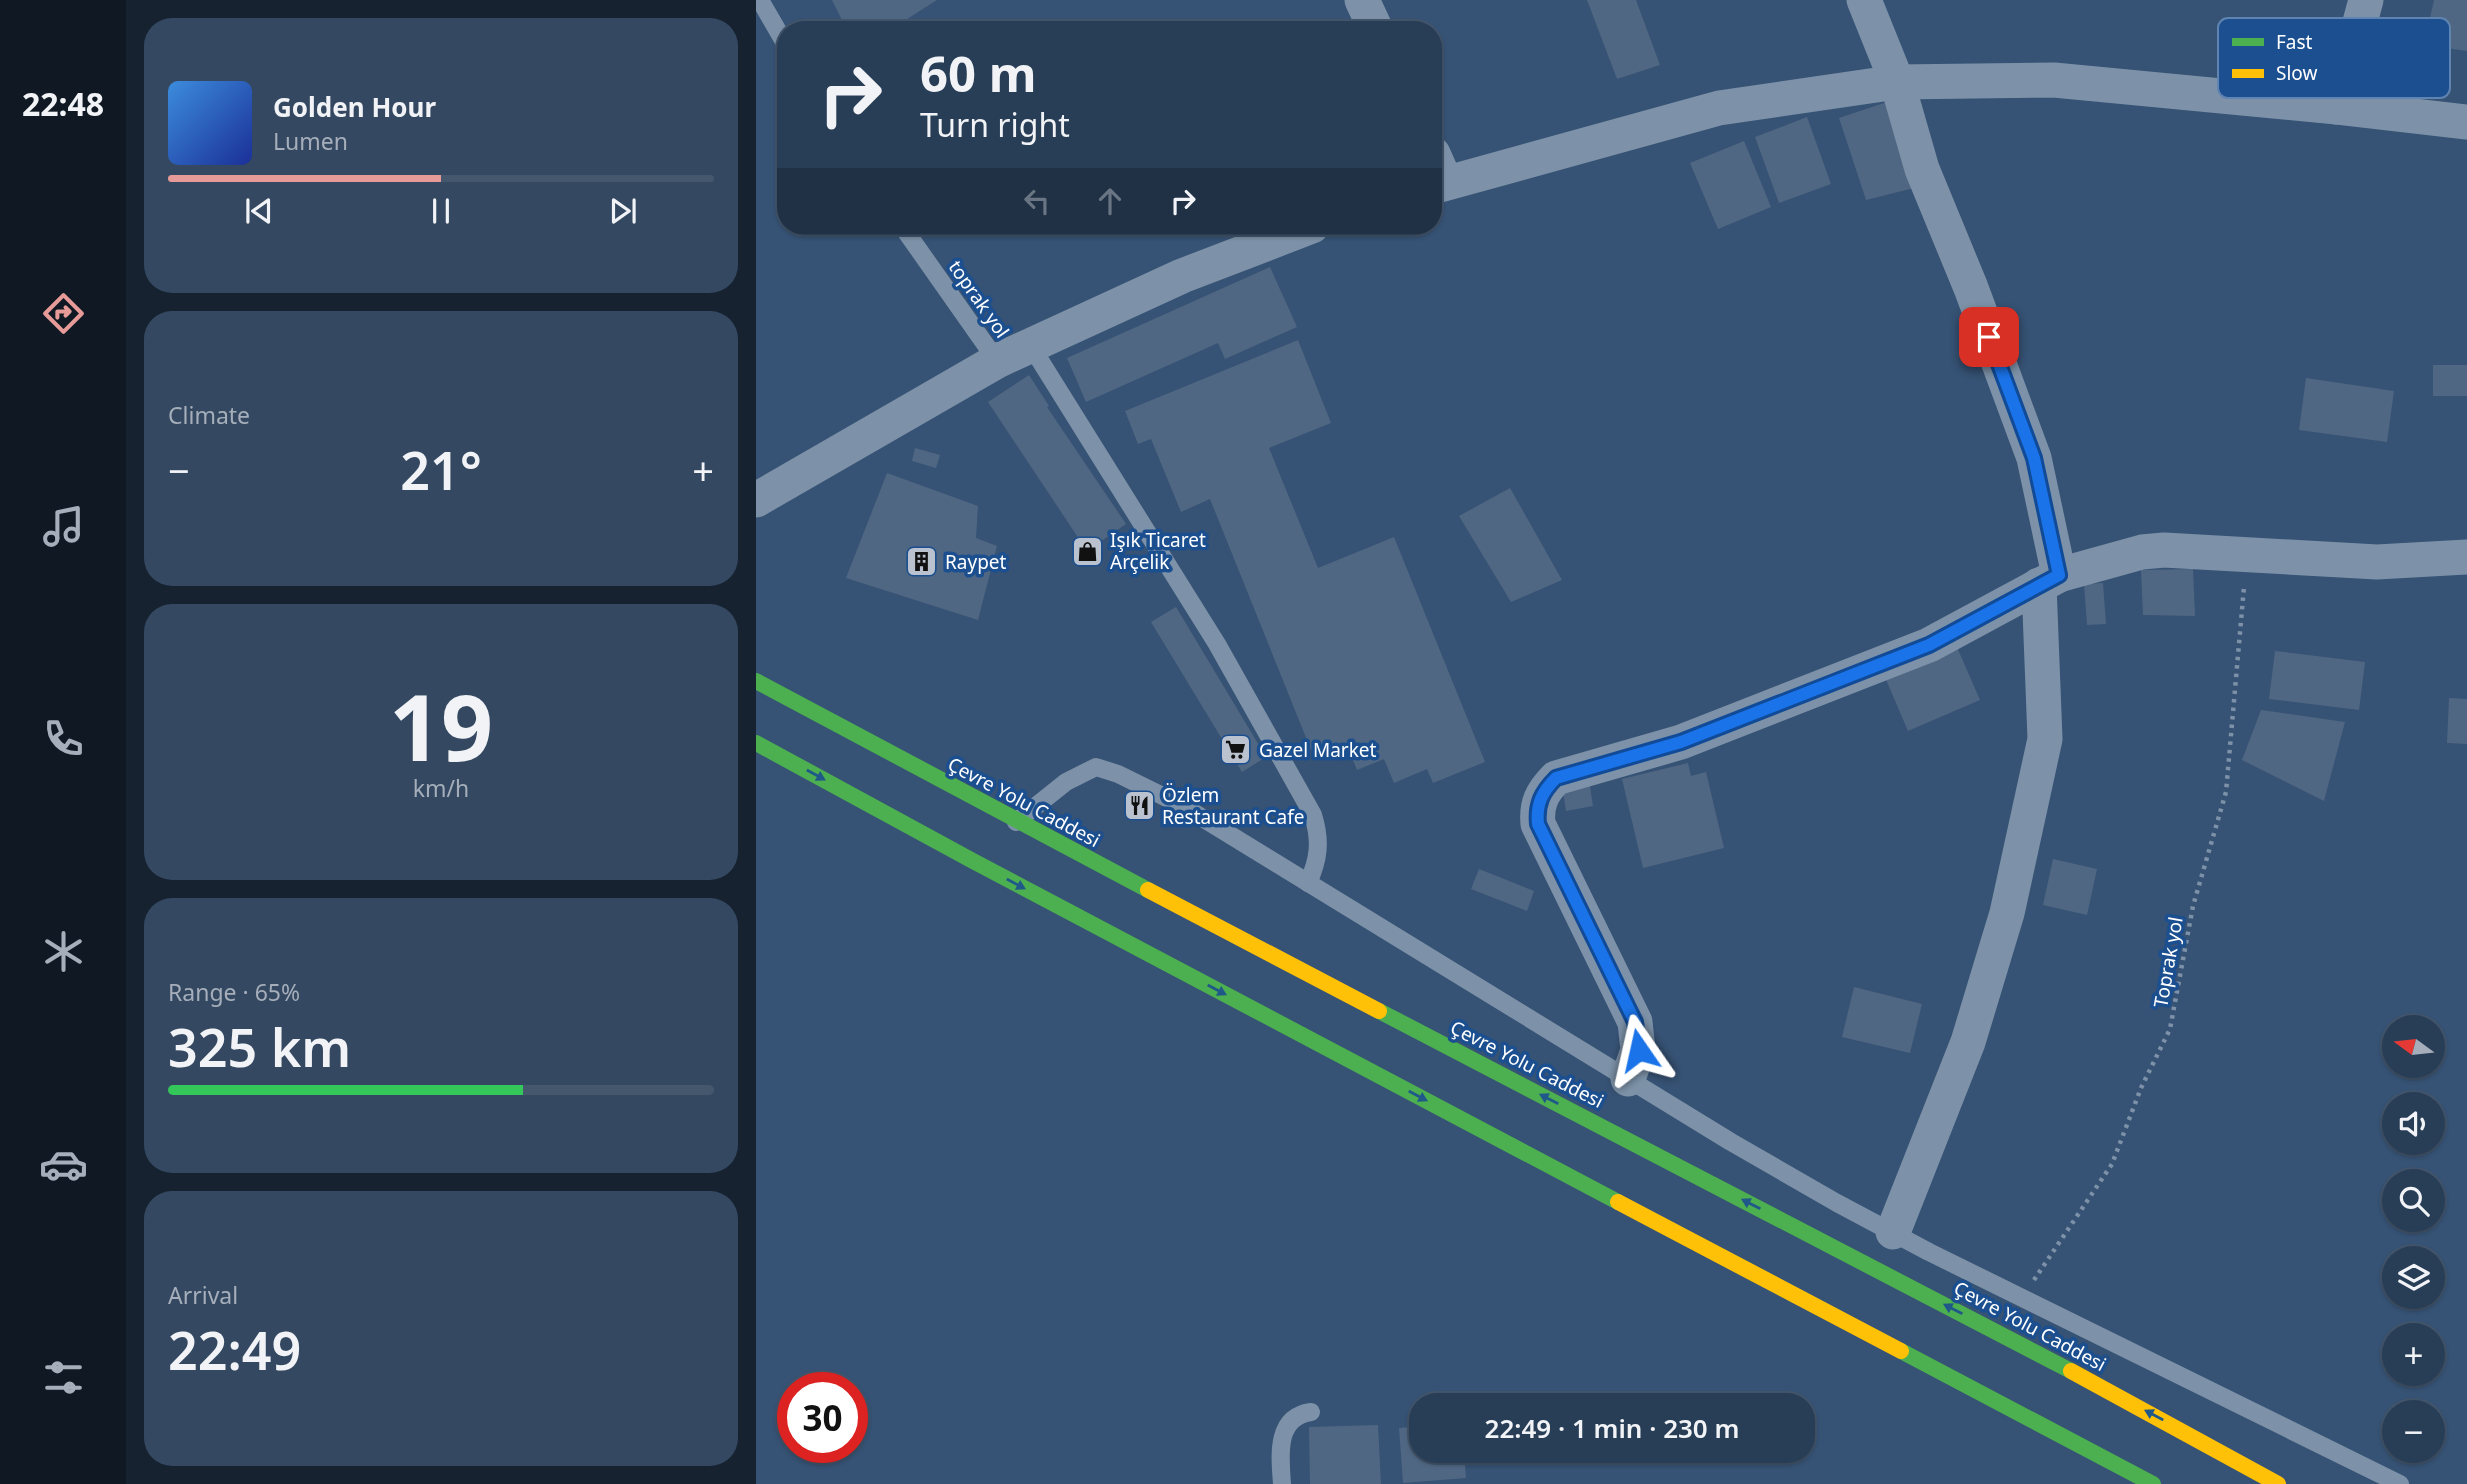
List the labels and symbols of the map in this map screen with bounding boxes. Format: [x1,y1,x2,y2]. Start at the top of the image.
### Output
legend [2218,18,2450,98]
text: Fast [2276,29,2313,55]
text: Slow [2276,60,2317,86]
street label: toprak yol [943,255,1015,343]
pin [1959,307,2019,367]
place label: Işık Ticaret Arçelik [1110,527,1206,575]
shop icon: Işık Ticaret Arçelik [1070,534,1104,568]
building icon: Raypet [905,545,939,579]
place label: Raypet [945,549,1007,575]
supermarket icon: Gazel Market [1219,733,1253,767]
place label: Gazel Market [1259,737,1377,763]
street label: Çevre Yolu Caddesi [943,751,1105,853]
one-way arrow [806,769,826,781]
place label: Özlem Restaurant Cafe [1162,782,1304,830]
restaurant icon: Özlem Restaurant Cafe [1122,789,1156,823]
one-way arrow [1006,878,1026,889]
street label: Toprak yol [2147,915,2189,1009]
one-way arrow [1207,984,1227,996]
position arrow [1602,1013,1676,1087]
street label: Çevre Yolu Caddesi [1446,1014,1608,1114]
north arrow [2382,1015,2445,1078]
one-way arrow [1408,1090,1428,1102]
one-way arrow [1539,1094,1559,1105]
one-way arrow [1741,1199,1761,1210]
street label: Çevre Yolu Caddesi [1949,1275,2111,1377]
one-way arrow [1943,1304,1963,1315]
speed limit sign: 30 [777,1372,868,1463]
one-way arrow [2144,1409,2164,1421]

